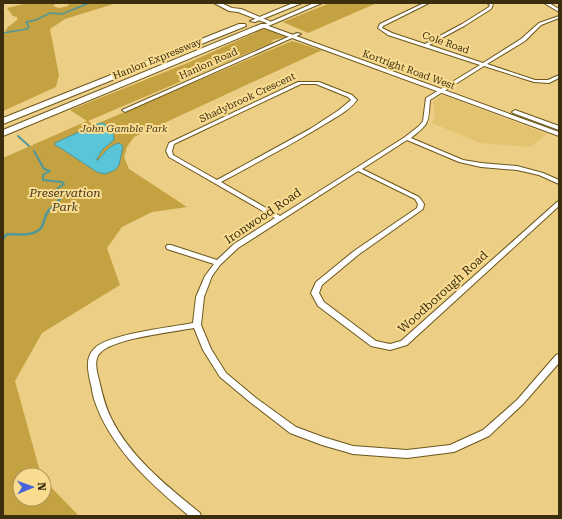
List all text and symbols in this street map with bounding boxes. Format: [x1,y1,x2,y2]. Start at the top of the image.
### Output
street label: Cole Road [421,29,471,56]
street label: Hanlon Expressway [111,36,203,81]
street label: Hanlon Road [177,45,240,81]
street label: Kortright Road West [361,48,457,91]
street label: Shadybrook Crescent [197,70,297,125]
park label: John Gamble Park [80,123,168,134]
street label: Ironwood Road [222,185,304,247]
park label: Preservation Park [28,186,101,214]
street label: Woodborough Road [395,248,491,336]
north arrow [12,467,52,507]
text: N [35,482,48,492]

